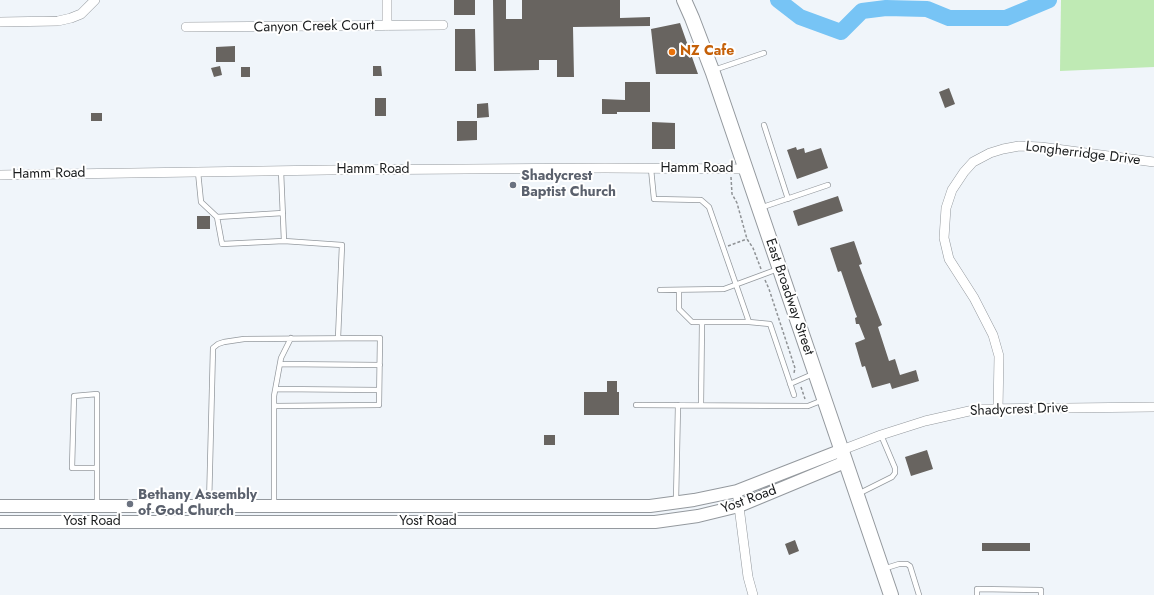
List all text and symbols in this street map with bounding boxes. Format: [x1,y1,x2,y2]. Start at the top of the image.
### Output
street label: Canyon Creek Court [254,18,374,36]
place label: NZ Cafe [680,44,734,60]
marker: NZ Cafe [667,47,677,57]
street label: Longherridge Drive [1025,139,1141,169]
street label: Hamm Road [661,161,733,177]
street label: Hamm Road [337,162,409,178]
street label: Hamm Road [12,165,86,183]
place label: Shadycrest Baptist Church [521,169,616,202]
marker: Shadycrest Baptist Church [508,180,518,190]
street label: East Broadway Street [761,236,817,358]
street label: Shadycrest Drive [969,400,1069,420]
street label: Yost Road [719,482,779,518]
place label: Bethany Assembly of God Church [138,488,257,520]
marker: Bethany Assembly of God Church [125,499,135,509]
street label: Yost Road [63,514,121,530]
street label: Yost Road [399,514,457,530]

